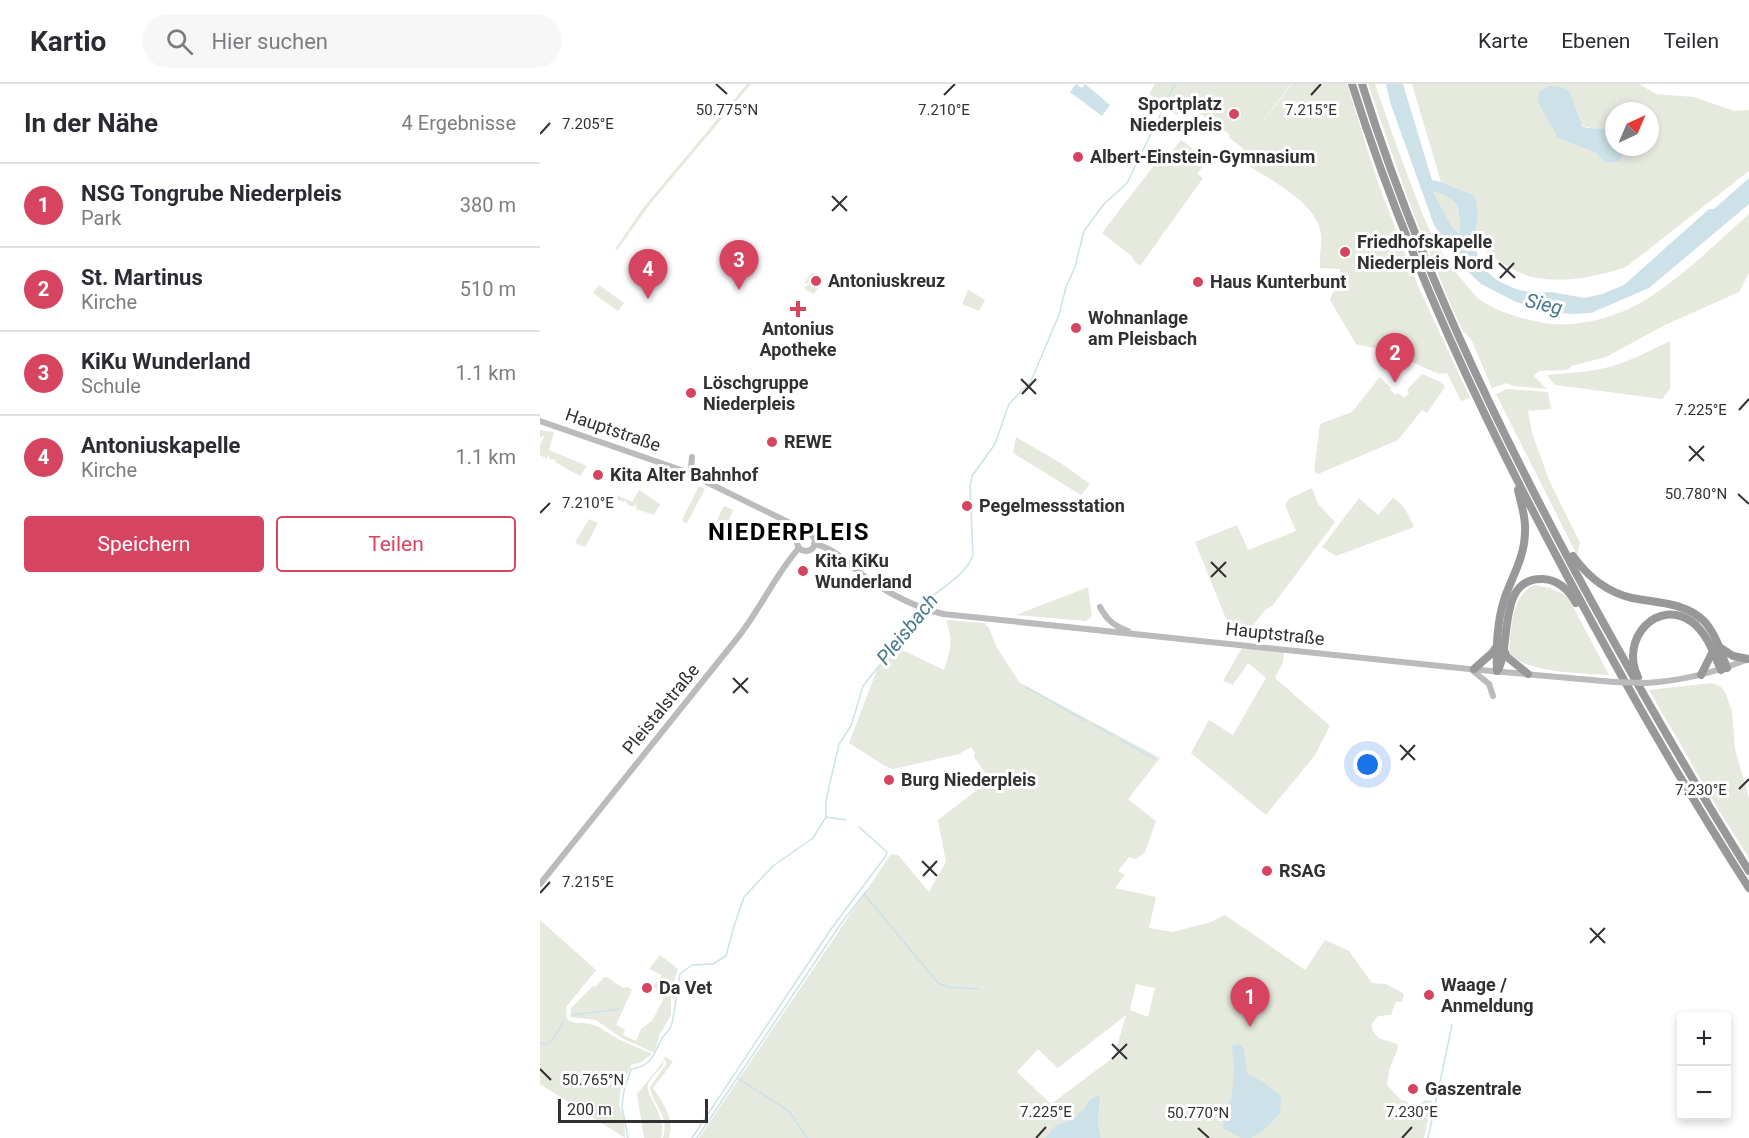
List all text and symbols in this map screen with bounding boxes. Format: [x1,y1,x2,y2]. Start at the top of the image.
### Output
search box [142,14,562,68]
text: Kartio [30,25,106,58]
icon: search [163,25,196,58]
text: Hier suchen [211,29,328,54]
text: Karte [1478,29,1528,53]
text: Ebenen [1561,29,1630,53]
text: Teilen [1663,29,1719,53]
place label: Sportplatz Niederpleis [1130,93,1222,135]
text: 50.775°N [696,101,758,119]
text: 7.210°E [918,101,970,119]
text: 7.215°E [1285,101,1337,119]
north arrow [1605,102,1659,156]
marker: Sportplatz Niederpleis [1227,107,1241,121]
text: In der Nähe [24,108,158,138]
text: 4 Ergebnisse [402,111,516,135]
text: 7.205°E [562,115,614,133]
place label: Albert-Einstein-Gymnasium [1090,146,1315,167]
marker: Albert-Einstein-Gymnasium [1071,150,1085,164]
text: NSG Tongrube Niederpleis [81,181,342,206]
text: 1 [38,193,49,217]
text: 380 m [460,193,516,217]
text: Park [81,206,121,230]
place label: Friedhofskapelle Niederpleis Nord [1357,231,1493,273]
pin: 3 [720,240,758,290]
marker: Friedhofskapelle Niederpleis Nord [1338,245,1352,259]
pin: 4 [628,250,668,299]
text: St. Martinus [81,265,203,290]
place label: Antoniuskreuz [828,270,945,291]
place label: Haus Kunterbunt [1210,271,1346,292]
marker: Antoniuskreuz [809,274,823,288]
marker: Haus Kunterbunt [1191,275,1205,289]
text: 2 [38,277,49,301]
text: 510 m [460,277,516,301]
water label: Sieg [1523,288,1565,320]
text: Kirche [81,290,137,314]
marker: Antonius Apotheke [791,302,805,316]
place label: Wohnanlage am Pleisbach [1088,307,1197,349]
place label: Antonius Apotheke [759,318,837,360]
marker: Wohnanlage am Pleisbach [1069,321,1083,335]
pin: 2 [1376,334,1414,383]
text: KiKu Wunderland [81,349,251,374]
text: 3 [38,361,49,385]
text: 1.1 km [456,361,516,385]
place label: Löschgruppe Niederpleis [703,372,809,414]
text: Schule [81,374,141,398]
marker: Löschgruppe Niederpleis [684,386,698,400]
text: 7.225°E [1675,401,1727,419]
street label: Hauptstraße [563,403,664,456]
place label: REWE [784,431,832,452]
text: Antoniuskapelle [81,433,240,458]
marker: REWE [765,435,779,449]
text: 4 [38,445,49,469]
text: 1.1 km [456,445,516,469]
text: Kirche [81,458,137,482]
place label: Kita Alter Bahnhof [610,464,759,485]
marker: Kita Alter Bahnhof [591,468,605,482]
text: 50.780°N [1665,485,1727,503]
text: 7.210°E [562,494,614,512]
place label: Pegelmessstation [979,495,1125,516]
marker: Pegelmessstation [960,499,974,513]
button: Speichern [24,516,264,572]
button: Teilen [276,516,516,572]
district label: NIEDERPLEIS [708,518,870,546]
place label: Kita KiKu Wunderland [815,550,912,592]
marker: Kita KiKu Wunderland [796,564,810,578]
water label: Pleisbach [871,589,943,669]
street label: Hauptstraße [1224,618,1326,649]
street label: Pleistalstraße [618,659,703,758]
your location [1353,750,1382,779]
place label: Burg Niederpleis [901,769,1036,790]
marker: Burg Niederpleis [882,773,896,787]
text: 7.230°E [1675,781,1727,799]
place label: RSAG [1279,860,1326,881]
marker: RSAG [1260,864,1274,878]
text: 7.215°E [562,873,614,891]
place label: Waage / Anmeldung [1441,974,1534,1016]
place label: Da Vet [659,977,712,998]
pin: 1 [1230,978,1270,1027]
marker: Da Vet [640,981,654,995]
marker: Waage / Anmeldung [1422,988,1436,1002]
map controls [1677,1012,1731,1120]
button: + [1677,1012,1731,1066]
button: − [1677,1066,1731,1120]
text: 50.765°N [562,1071,624,1089]
place label: Gaszentrale [1425,1078,1522,1099]
marker: Gaszentrale [1406,1082,1420,1096]
scale bar [558,1096,708,1124]
text: 200 m [567,1100,612,1119]
text: 7.225°E [1020,1103,1072,1121]
text: 7.230°E [1386,1103,1438,1121]
text: 50.770°N [1167,1104,1229,1122]

